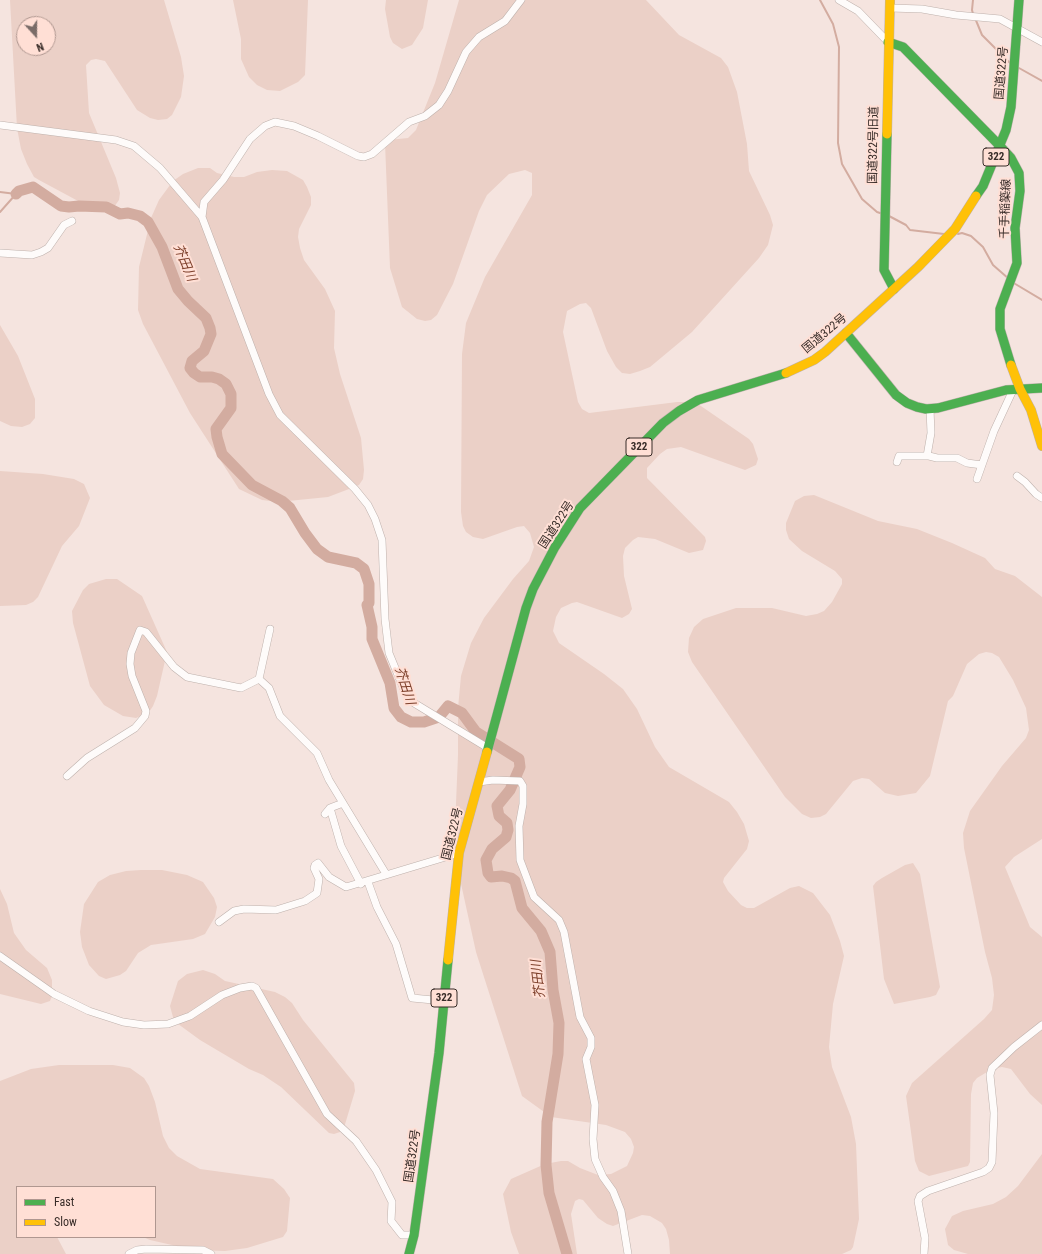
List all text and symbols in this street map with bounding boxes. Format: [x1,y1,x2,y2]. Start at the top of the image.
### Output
north arrow [16,16,56,56]
text: N [35,39,46,54]
street label: 国道322号 [992,46,1012,100]
street label: 国道322号旧道 [866,106,882,184]
road number: 322 [983,148,1009,166]
street label: 千手稲築線 [998,179,1014,239]
water label: 芥田川 [169,242,199,284]
street label: 国道322号 [800,311,850,357]
road number: 322 [626,438,652,456]
street label: 国道322号 [536,499,578,551]
water label: 芥田川 [391,665,417,707]
street label: 国道322号 [440,806,466,862]
water label: 芥田川 [529,959,549,999]
road number: 322 [431,989,457,1007]
street label: 国道322号 [402,1128,424,1184]
legend [16,1186,156,1238]
text: Fast [54,1195,74,1209]
text: Slow [54,1215,77,1229]

